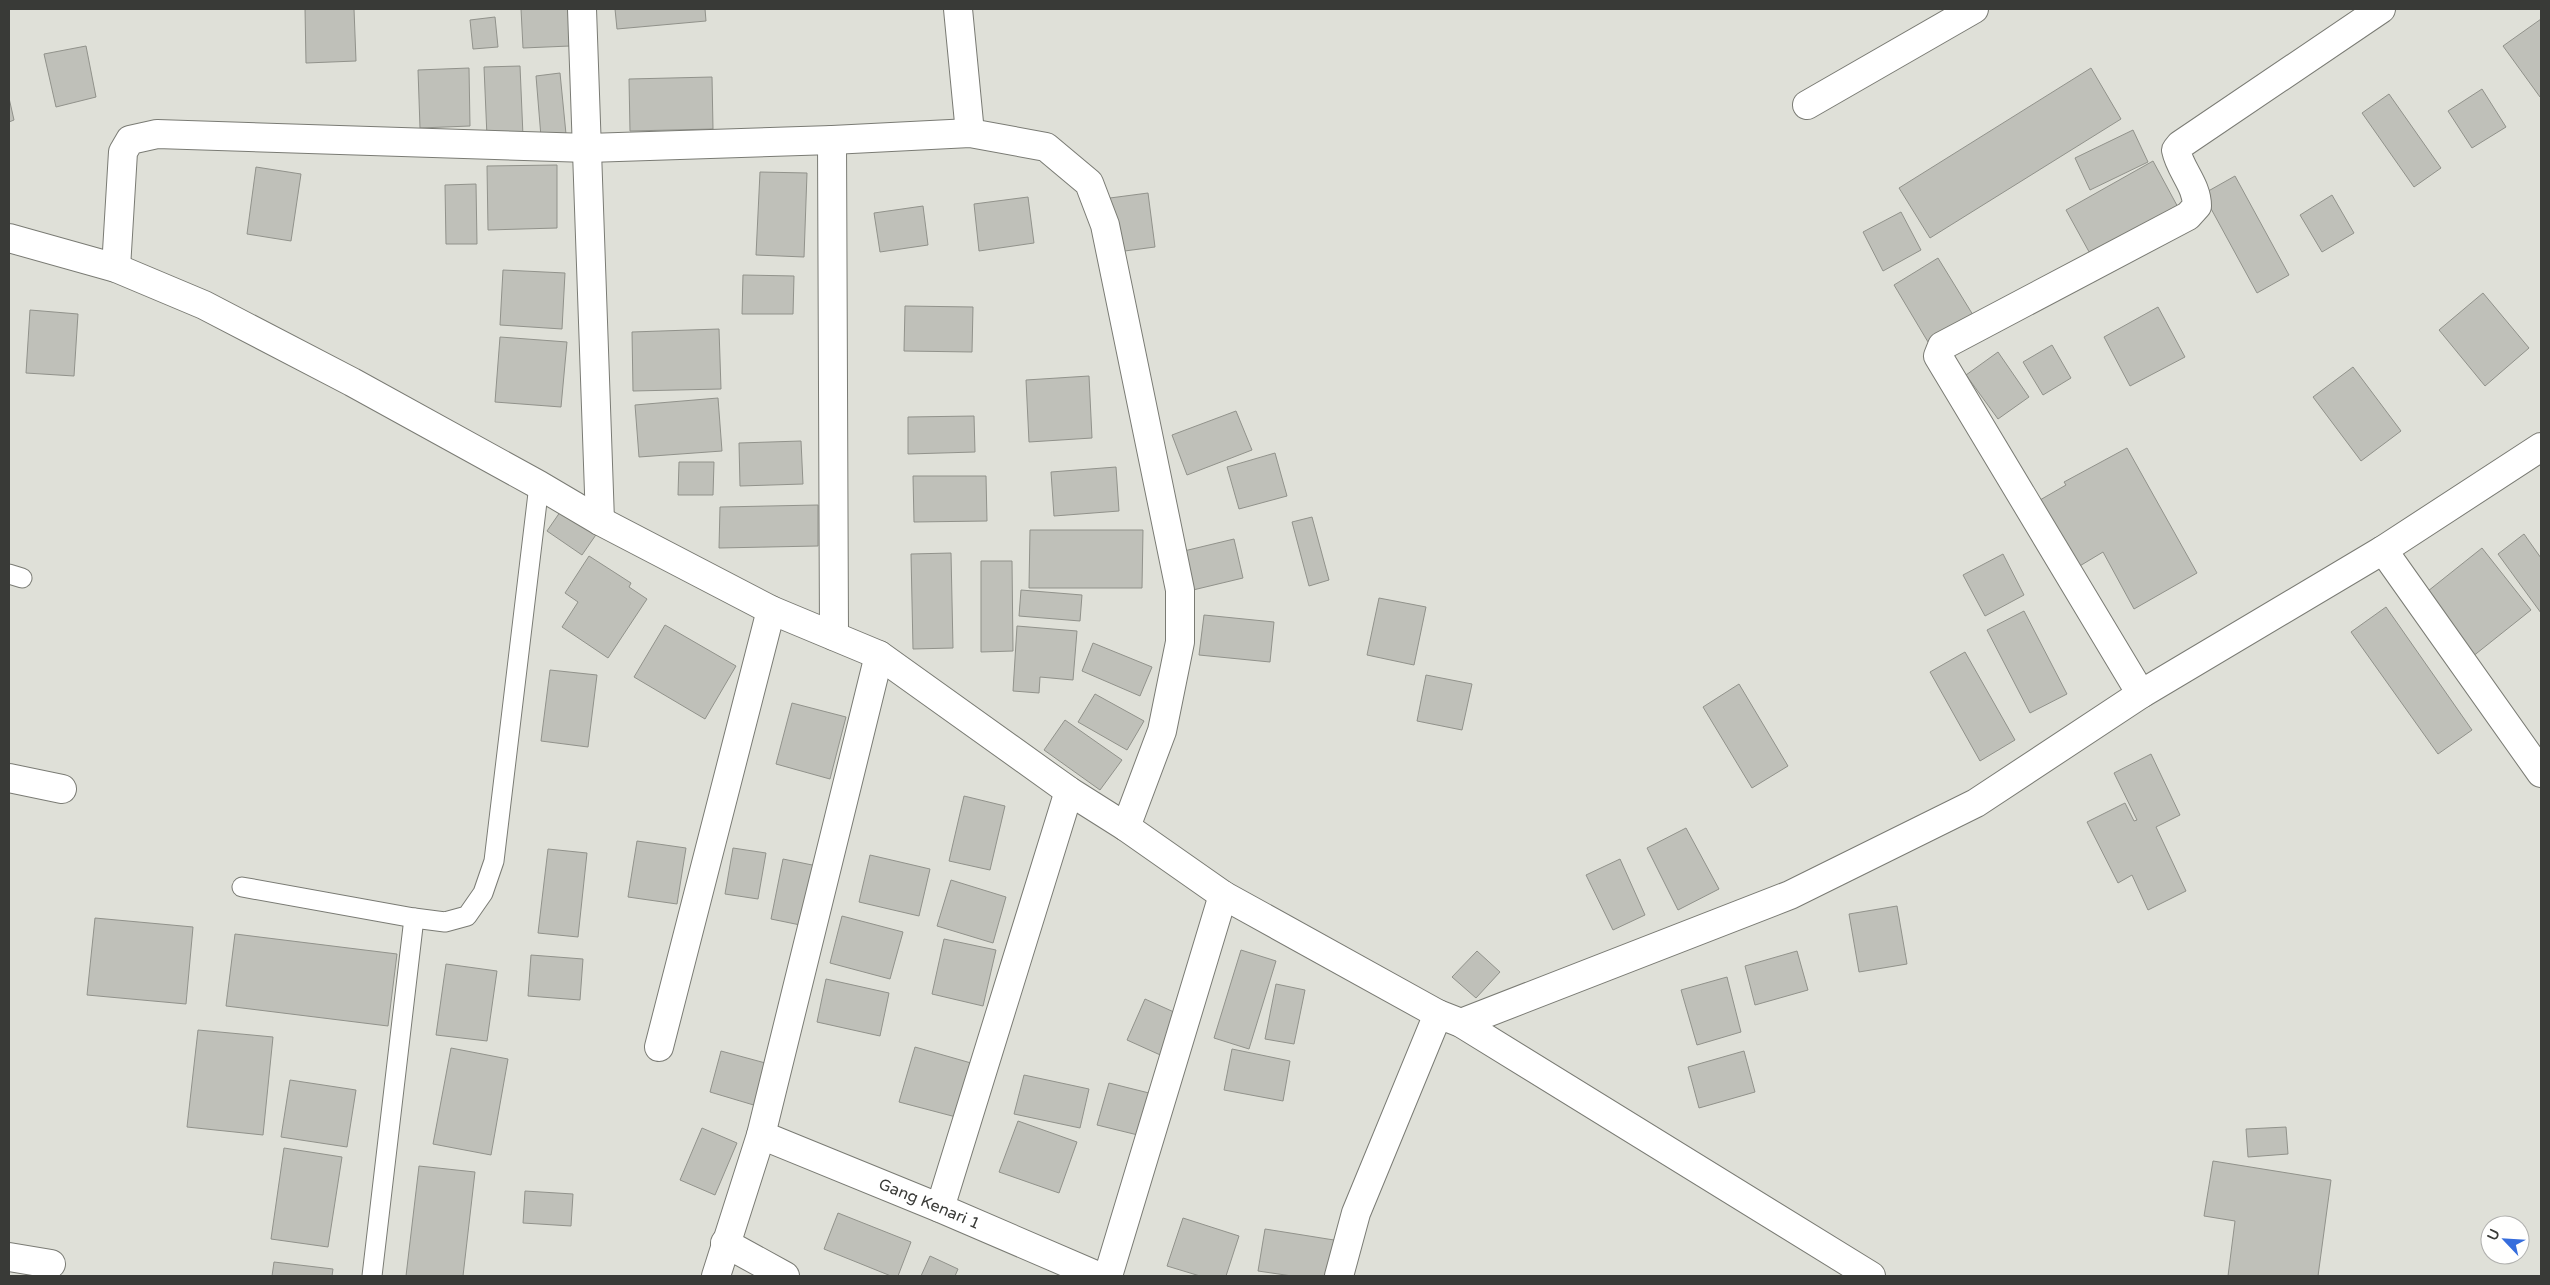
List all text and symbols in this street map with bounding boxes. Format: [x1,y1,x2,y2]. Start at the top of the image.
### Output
street label: Gang Kenari 1 [876,1174,983,1234]
north arrow [2480,1215,2530,1265]
text: U [2484,1226,2504,1243]

